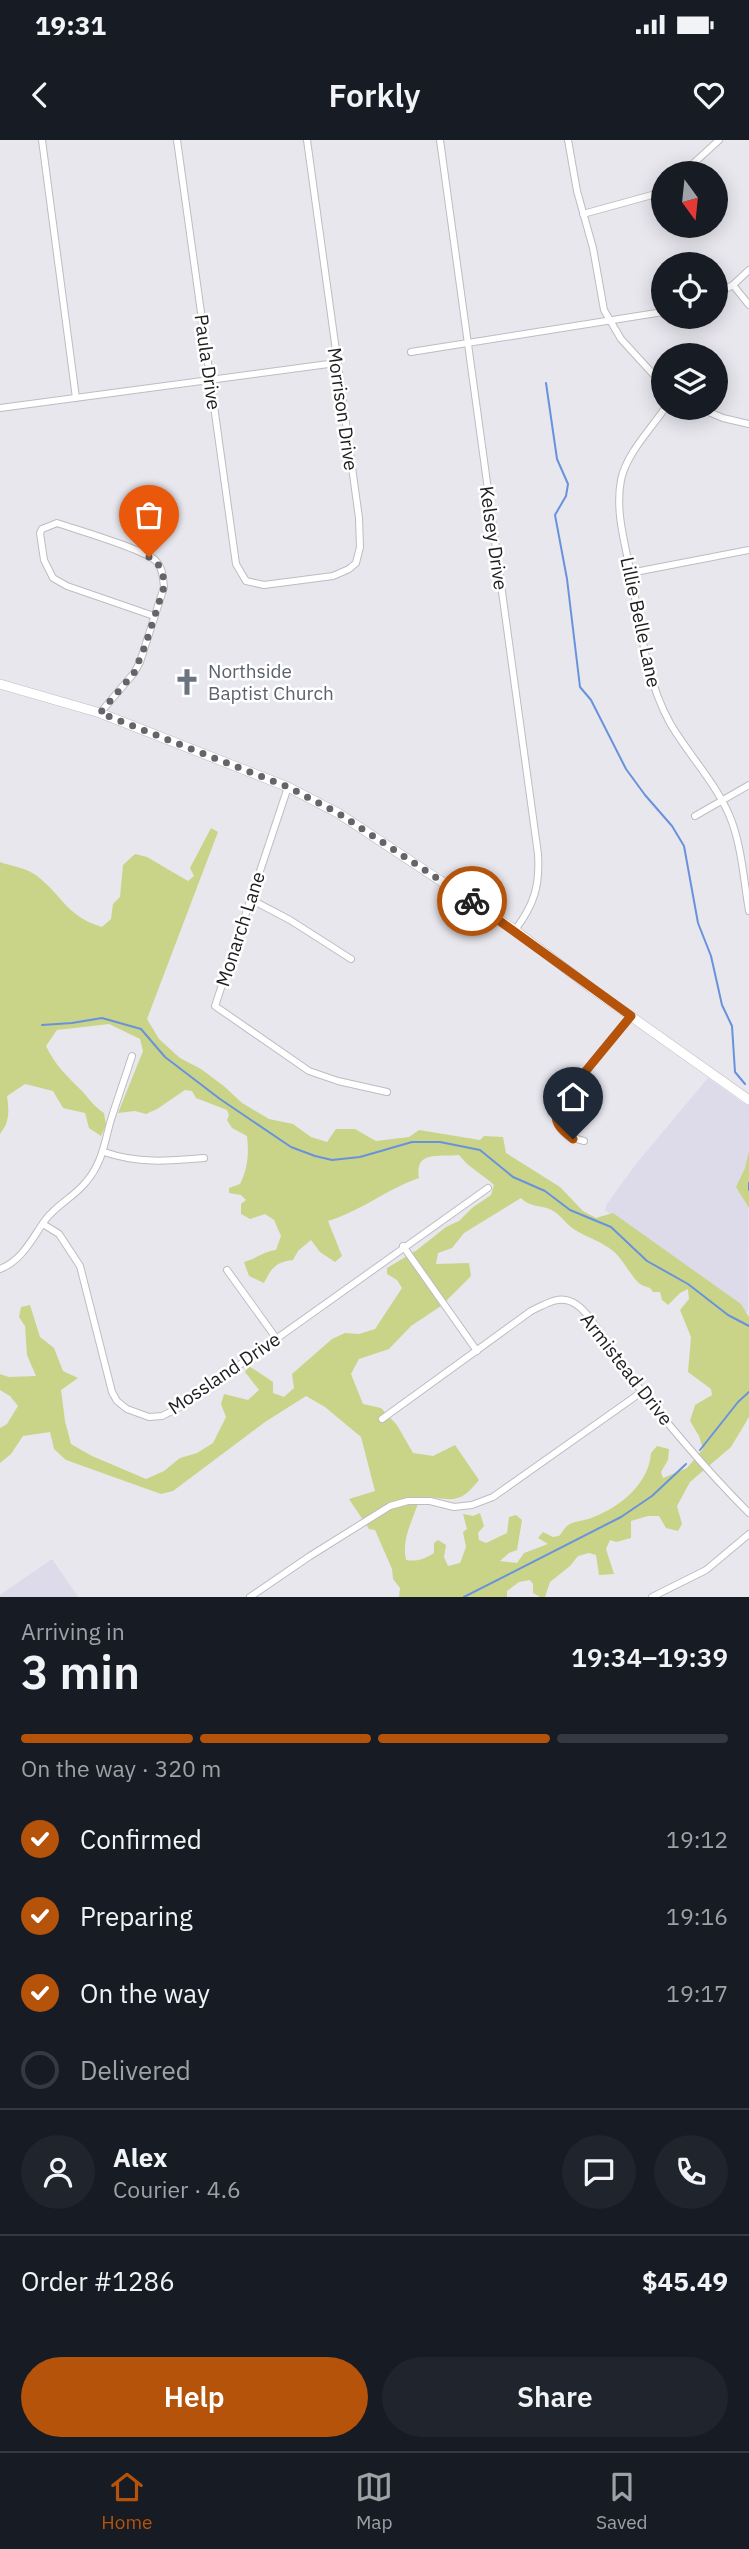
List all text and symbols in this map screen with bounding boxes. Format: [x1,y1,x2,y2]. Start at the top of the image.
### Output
text: 19:31 [35,8,106,42]
text: Forkly [328,74,421,116]
icon: back [21,76,59,114]
icon: heart [690,76,728,114]
north arrow [651,161,728,238]
map controls [651,161,728,420]
button: locate [651,252,728,329]
street label: Paula Drive [189,313,227,411]
button: layers [651,343,728,420]
street label: Morrison Drive [322,346,364,472]
street label: Kelsey Drive [475,484,513,592]
pin [119,485,179,557]
icon: bag [130,496,168,534]
street label: Lillie Belle Lane [615,554,667,690]
place label: Northside Baptist Church [208,659,334,705]
church icon: Northside Baptist Church [172,667,202,697]
courier [437,866,507,936]
street label: Monarch Lane [210,868,270,990]
icon: bike [453,882,491,920]
pin [543,1067,603,1139]
icon: home [554,1078,592,1116]
street label: Armistead Drive [576,1308,678,1430]
street label: Mossland Drive [163,1327,285,1419]
text: Arriving in [21,1616,125,1646]
text: 19:34–19:39 [571,1640,728,1674]
text: 3 min [21,1642,140,1702]
text: On the way · 320 m [21,1753,221,1783]
icon: check [21,1820,59,1858]
text: Confirmed [80,1822,202,1856]
text: 19:12 [666,1824,728,1854]
icon: check [21,1897,59,1935]
text: Preparing [80,1899,193,1933]
text: 19:16 [666,1901,728,1931]
icon: check [21,1974,59,2012]
text: On the way [80,1976,210,2010]
text: 19:17 [666,1978,728,2008]
text: Delivered [80,2053,191,2087]
button: person [21,2135,95,2209]
button: chat [562,2135,636,2209]
button: phone [654,2135,728,2209]
text: Alex [113,2140,167,2174]
text: Courier · 4.6 [113,2174,241,2204]
text: Order #1286 [21,2264,175,2298]
text: $45.49 [642,2264,728,2298]
button: Help [21,2357,368,2437]
button: Share [382,2357,728,2437]
tab: Home [101,2468,152,2534]
tab: Map [355,2468,393,2534]
tab: Saved [596,2468,648,2534]

